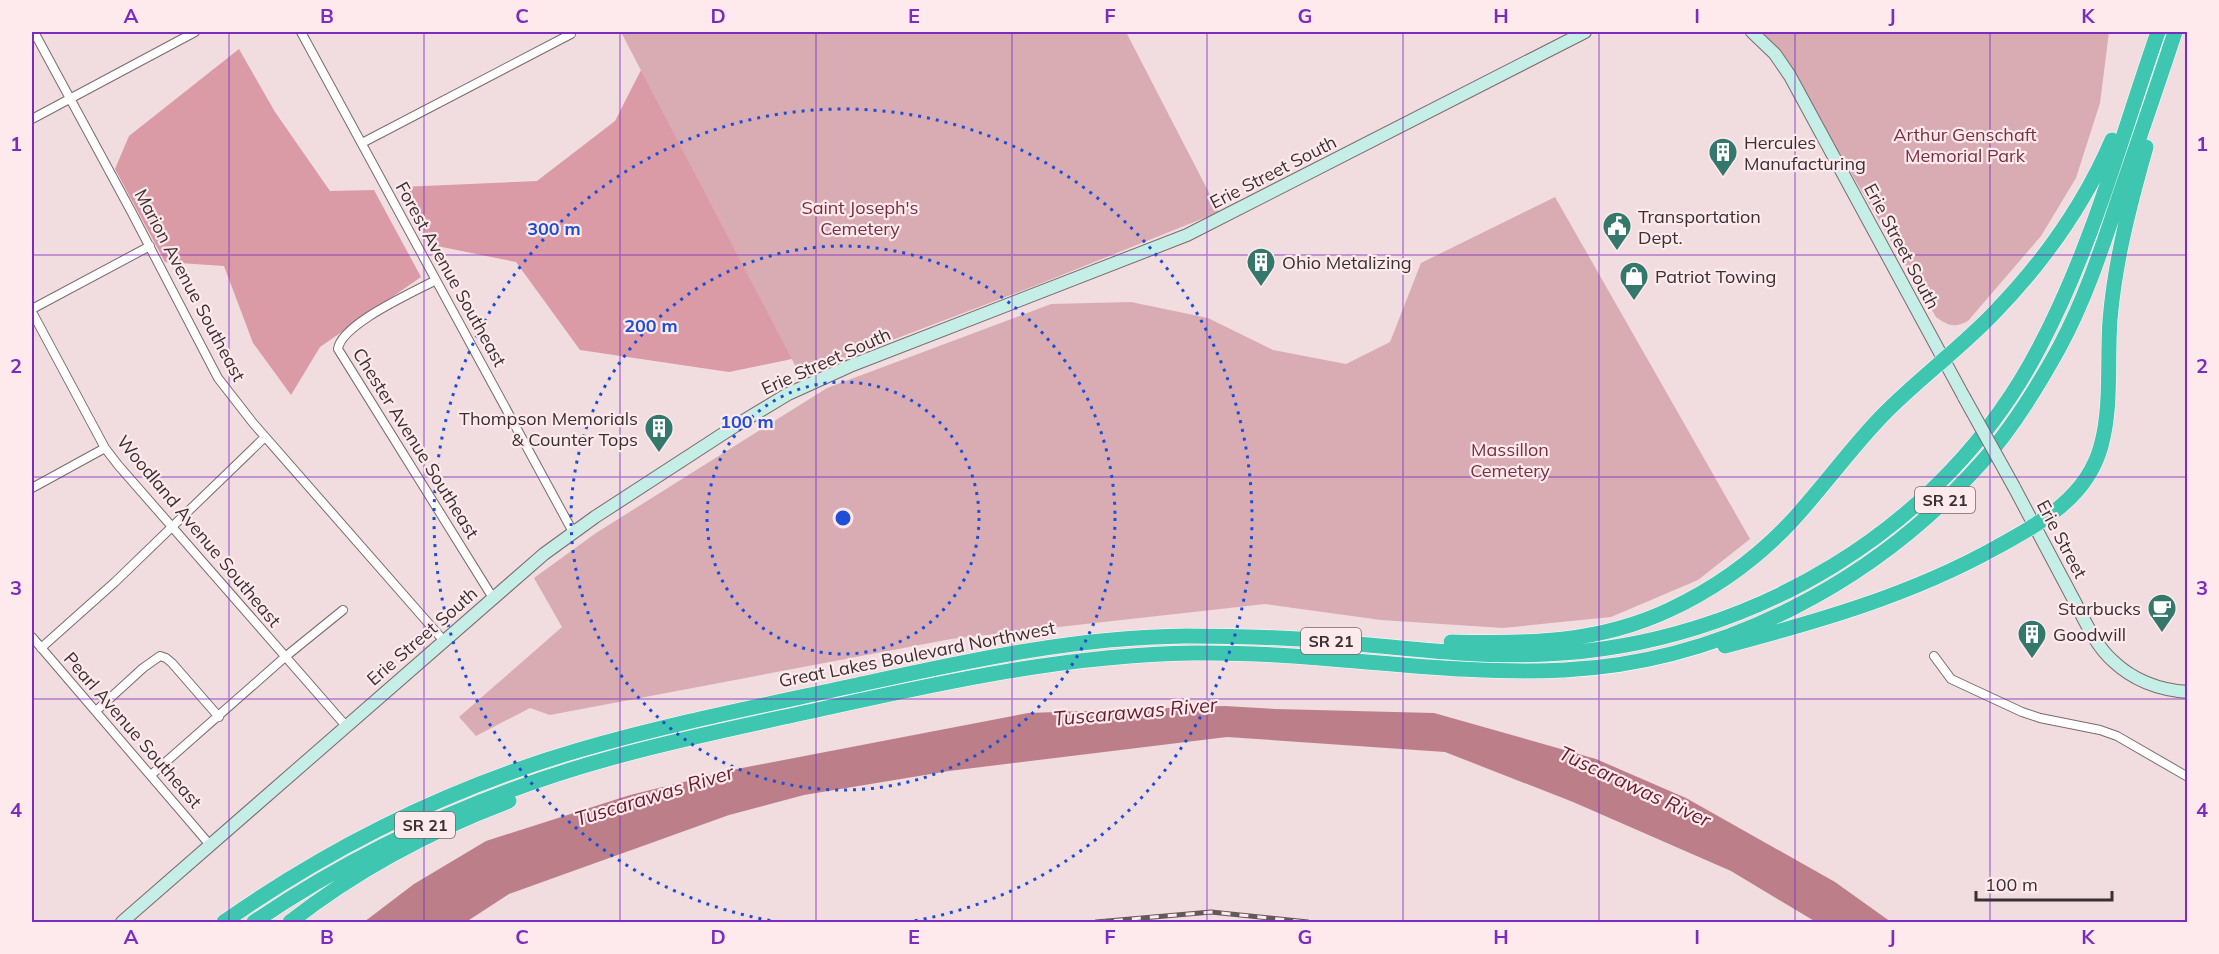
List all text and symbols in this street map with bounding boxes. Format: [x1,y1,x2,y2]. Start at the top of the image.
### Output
text: A [124,3,139,28]
text: B [320,3,334,28]
text: C [515,3,529,28]
text: D [710,3,726,28]
text: E [908,3,920,28]
text: F [1104,3,1116,28]
text: G [1298,3,1312,28]
text: H [1493,3,1509,28]
text: I [1694,3,1700,28]
text: J [1888,3,1896,28]
text: K [2081,3,2095,28]
park label: Arthur Genschaft Memorial Park [1893,123,2037,167]
street label: Erie Street South [1206,130,1340,214]
text: 1 [10,131,22,156]
place label: Hercules Manufacturing [1744,131,1866,175]
text: 1 [2196,131,2208,156]
building icon: Hercules Manufacturing [1707,136,1739,178]
street label: Forest Avenue Southeast [391,177,511,371]
street label: Erie Street South [1859,179,1945,313]
street label: Marion Avenue Southeast [130,185,250,385]
park label: Saint Joseph's Cemetery [801,196,919,240]
place label: Transportation Dept. [1638,205,1761,249]
public building icon: Transportation Dept. [1601,210,1633,252]
text: 300 m [527,217,581,240]
building icon: Ohio Metalizing [1245,246,1277,288]
place label: Ohio Metalizing [1282,251,1412,274]
shop icon: Patriot Towing [1618,260,1650,302]
place label: Patriot Towing [1655,265,1776,288]
text: 200 m [624,314,678,337]
street label: Erie Street South [758,322,894,400]
street label: Chester Avenue Southeast [348,343,484,543]
text: 2 [10,353,22,378]
text: 2 [2196,353,2208,378]
place label: Thompson Memorials & Counter Tops [459,407,638,451]
text: 100 m [720,410,774,433]
building icon: Thompson Memorials & Counter Tops [643,412,675,454]
street label: Woodland Avenue Southeast [112,430,286,632]
park label: Massillon Cemetery [1470,438,1550,482]
road number: SR 21 [1915,487,1975,513]
street label: Erie Street [2032,496,2092,582]
centre of rings [833,508,853,528]
text: 3 [10,575,22,600]
text: 3 [2196,575,2208,600]
street label: Erie Street South [362,582,482,690]
cafe icon: Starbucks [2146,592,2178,634]
place label: Starbucks [2058,597,2141,620]
street label: Great Lakes Boulevard Northwest [777,616,1057,692]
building icon: Goodwill [2016,618,2048,660]
place label: Goodwill [2053,623,2126,646]
road number: SR 21 [1301,628,1361,654]
street label: Pearl Avenue Southeast [59,647,207,813]
water label: Tuscarawas River [1052,691,1219,731]
water label: Tuscarawas River [1555,740,1715,832]
water label: Tuscarawas River [572,759,737,831]
text: 4 [10,797,22,822]
text: 4 [2196,797,2208,822]
road number: SR 21 [395,812,455,838]
scale bar [1976,864,2112,902]
text: 100 m [1985,873,2038,896]
text: A [124,924,139,949]
text: B [320,924,334,949]
text: C [515,924,529,949]
text: D [710,924,726,949]
text: E [908,924,920,949]
text: F [1104,924,1116,949]
text: G [1298,924,1312,949]
text: H [1493,924,1509,949]
text: I [1694,924,1700,949]
text: J [1888,924,1896,949]
text: K [2081,924,2095,949]

